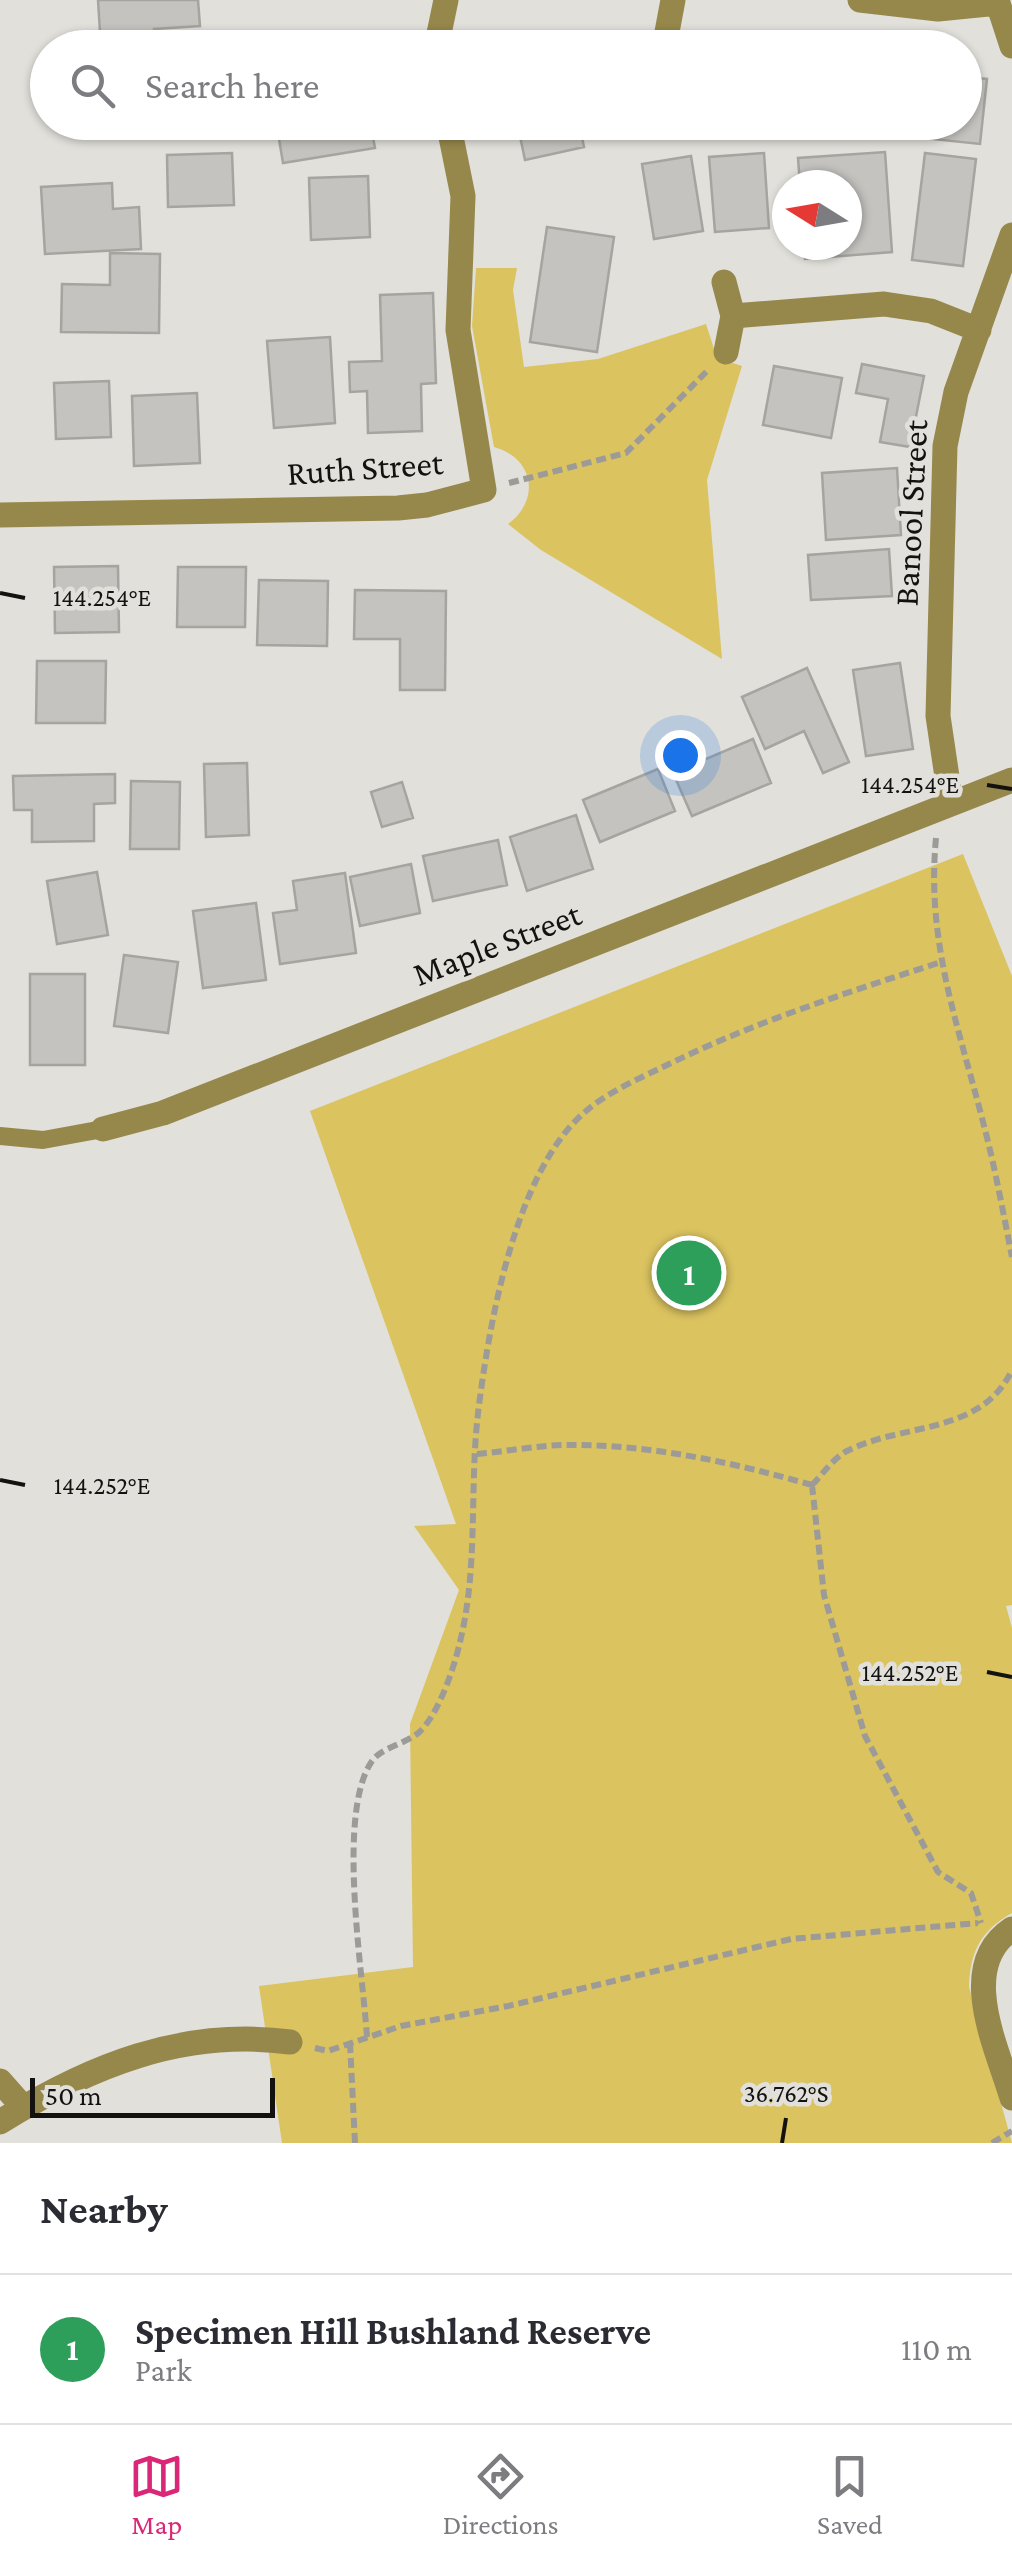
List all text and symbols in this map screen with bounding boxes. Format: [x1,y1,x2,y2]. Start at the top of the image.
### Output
search box [30,30,982,140]
icon: search [65,58,120,113]
text: Search here [145,64,319,106]
north arrow [772,170,862,260]
street label: Banool Street [887,418,935,607]
street label: Ruth Street [286,443,445,493]
text: 144.254°E [53,584,151,611]
your location [655,730,706,781]
text: 144.254°E [861,771,959,798]
street label: Maple Street [408,894,587,994]
pin: 1 [656,1236,722,1310]
text: 144.252°E [54,1472,150,1499]
text: 144.252°E [862,1659,958,1686]
scale bar [30,2073,275,2118]
text: 50 m [45,2080,102,2111]
text: 36.762°S [744,2080,828,2107]
text: Nearby [40,2185,168,2232]
text: Specimen Hill Bushland Reserve [135,2310,651,2352]
text: 1 [67,2331,78,2367]
text: 110 m [901,2331,972,2367]
text: Park [135,2352,192,2388]
tab: Map [129,2449,184,2540]
tab: Directions [443,2449,559,2540]
tab: Saved [817,2449,883,2540]

